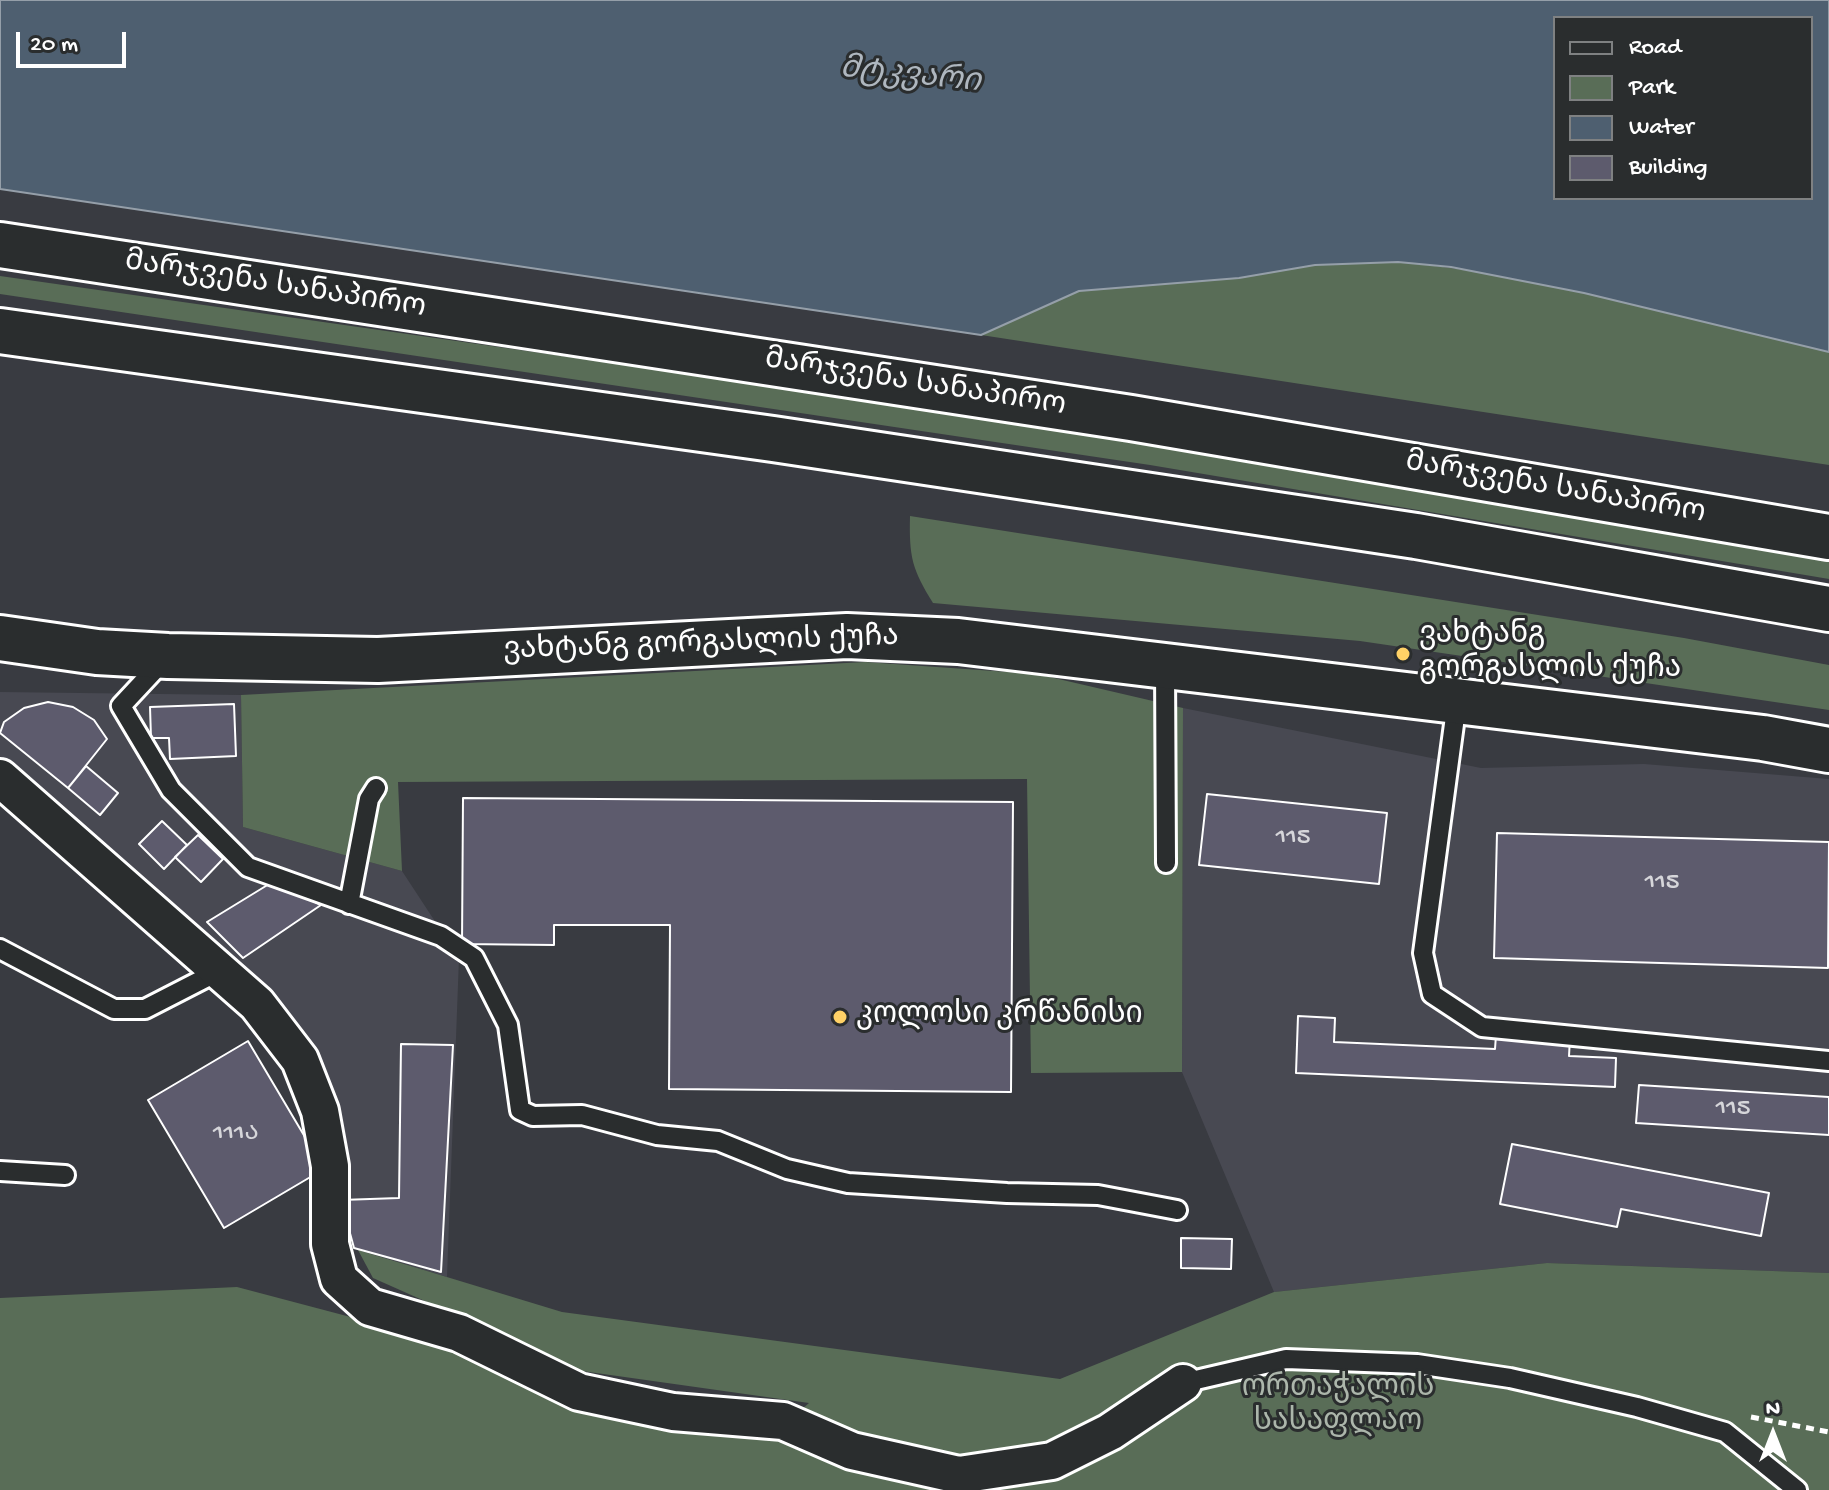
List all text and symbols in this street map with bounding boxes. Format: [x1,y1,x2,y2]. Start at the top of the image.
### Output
scale bar [20,16,130,66]
legend [1553,16,1813,200]
text: 20 m [30,31,78,60]
text: Road [1629,34,1681,63]
water label: მტკვარი [838,52,982,104]
text: Park [1629,74,1675,103]
text: Water [1629,114,1693,143]
text: Building [1629,154,1707,183]
street label: მარჯვენა სანაპირო [122,245,428,329]
street label: მარჯვენა სანაპირო [762,343,1068,427]
street label: მარჯვენა სანაპირო [1402,446,1708,534]
place label: ვახტანგ გორგასლის ქუჩა [1419,619,1681,690]
street label: ვახტანგ გორგასლის ქუჩა [503,621,899,671]
marker: ვახტანგ გორგასლის ქუჩა [1394,645,1412,663]
house number: 115 [1276,823,1310,855]
house number: 115 [1645,868,1679,900]
place label: კოლოსი კრწანისი [856,999,1143,1035]
marker: კოლოსი კრწანისი [831,1008,849,1026]
house number: 115 [1716,1094,1750,1126]
house number: 111ა [213,1119,259,1151]
park label: ორთაჭალის სასაფლაო [1242,1372,1434,1442]
north arrow [1733,1394,1813,1474]
text: N [1766,1397,1780,1423]

